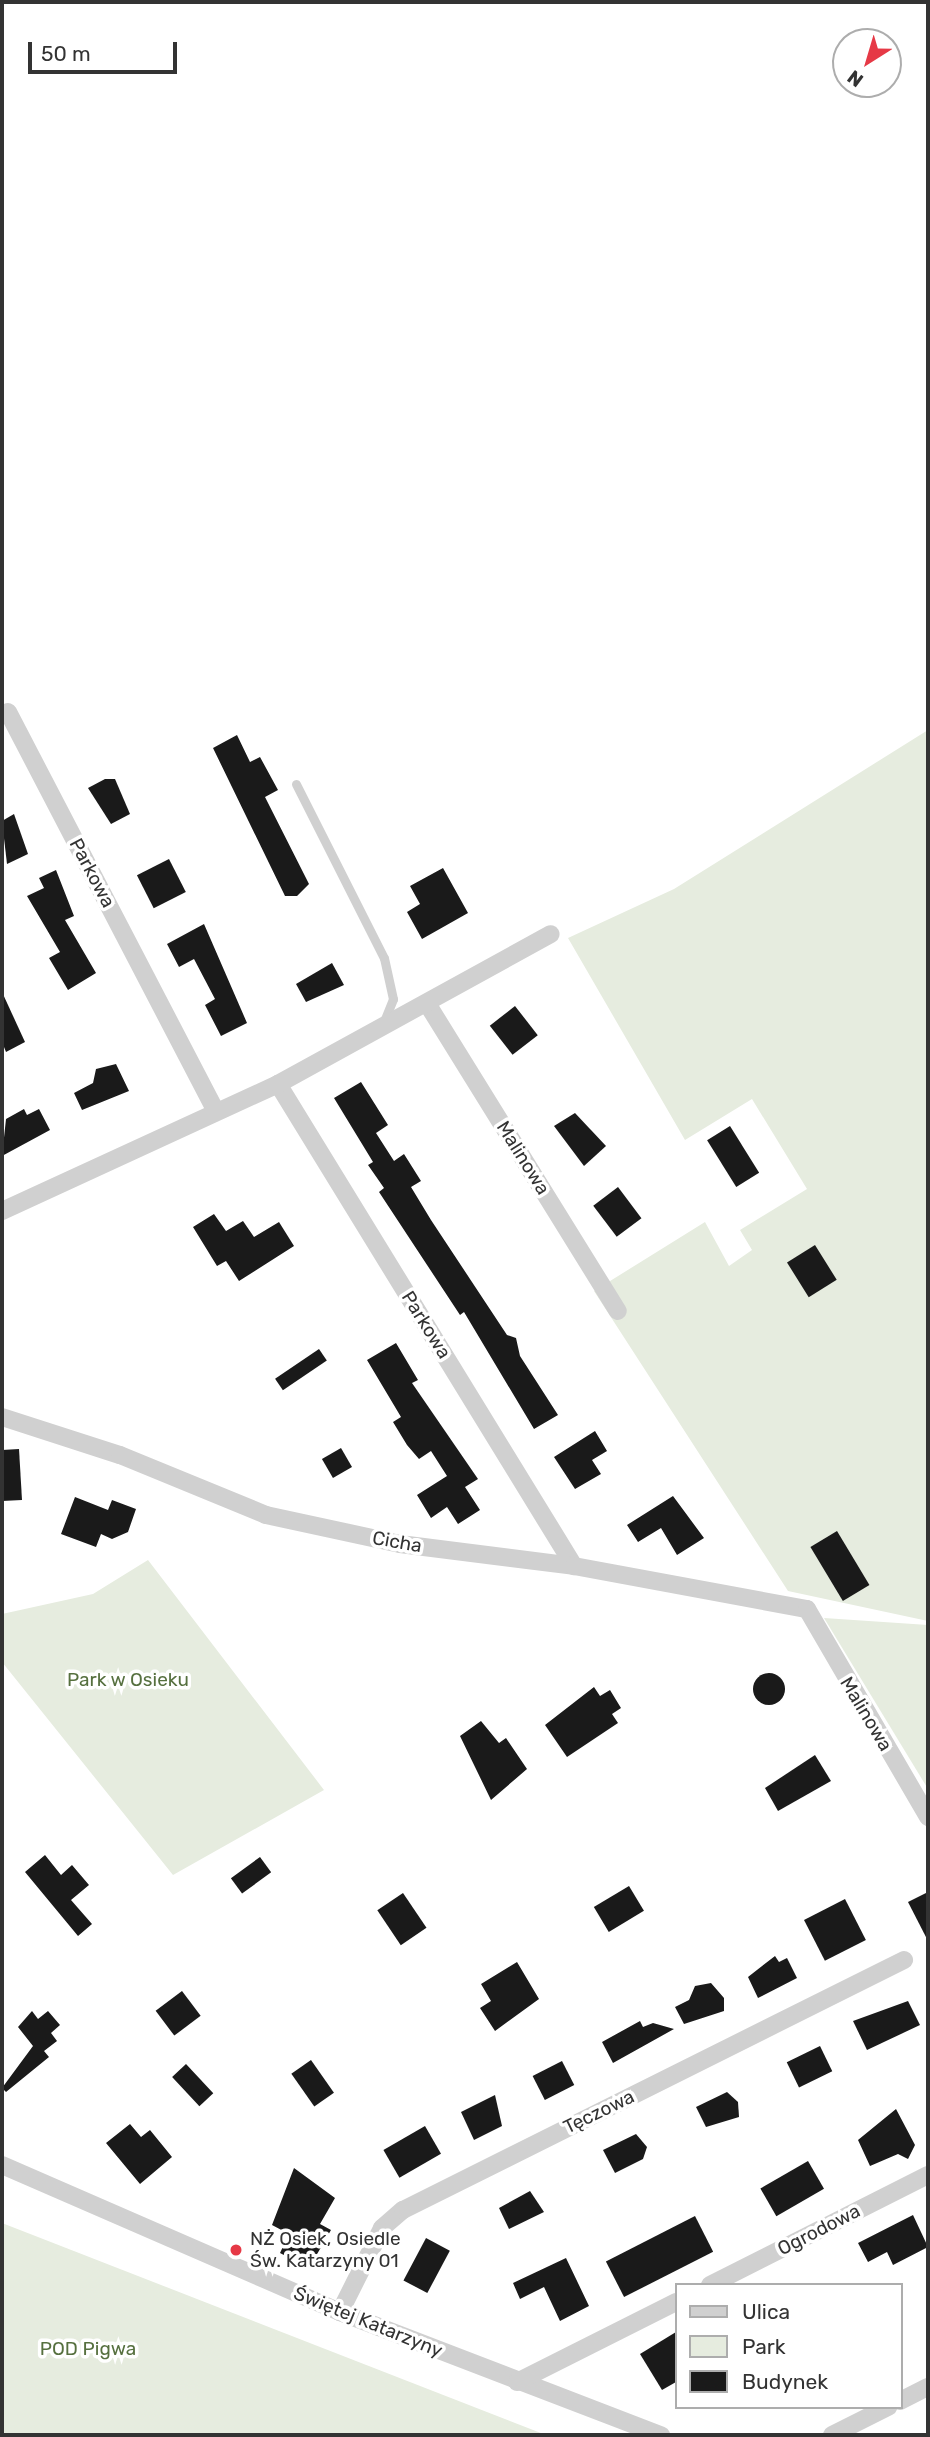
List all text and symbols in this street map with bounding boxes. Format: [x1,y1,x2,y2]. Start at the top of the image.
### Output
scale bar [32,28,180,72]
north arrow [832,28,902,98]
text: 50 m [41,41,91,66]
text: N [843,65,868,92]
street label: Parkowa [64,834,120,912]
street label: Malinowa [492,1117,554,1199]
street label: Parkowa [396,1287,456,1363]
street label: Cicha [370,1526,424,1558]
park label: Park w Osieku [66,1669,190,1691]
street label: Malinowa [835,1673,897,1755]
street label: Tęczowa [560,2085,638,2139]
street label: Ogrodowa [774,2200,864,2260]
place label: NŻ Osiek, Osiedle Św. Katarzyny 01 [250,2228,401,2272]
marker: NŻ Osiek, Osiedle Św. Katarzyny 01 [228,2242,244,2258]
street label: Świętej Katarzyny [290,2282,446,2362]
legend [674,2283,902,2409]
text: Ulica [742,2299,790,2324]
text: Park [742,2334,786,2359]
park label: POD Pigwa [40,2338,136,2360]
text: Budynek [742,2369,828,2394]

